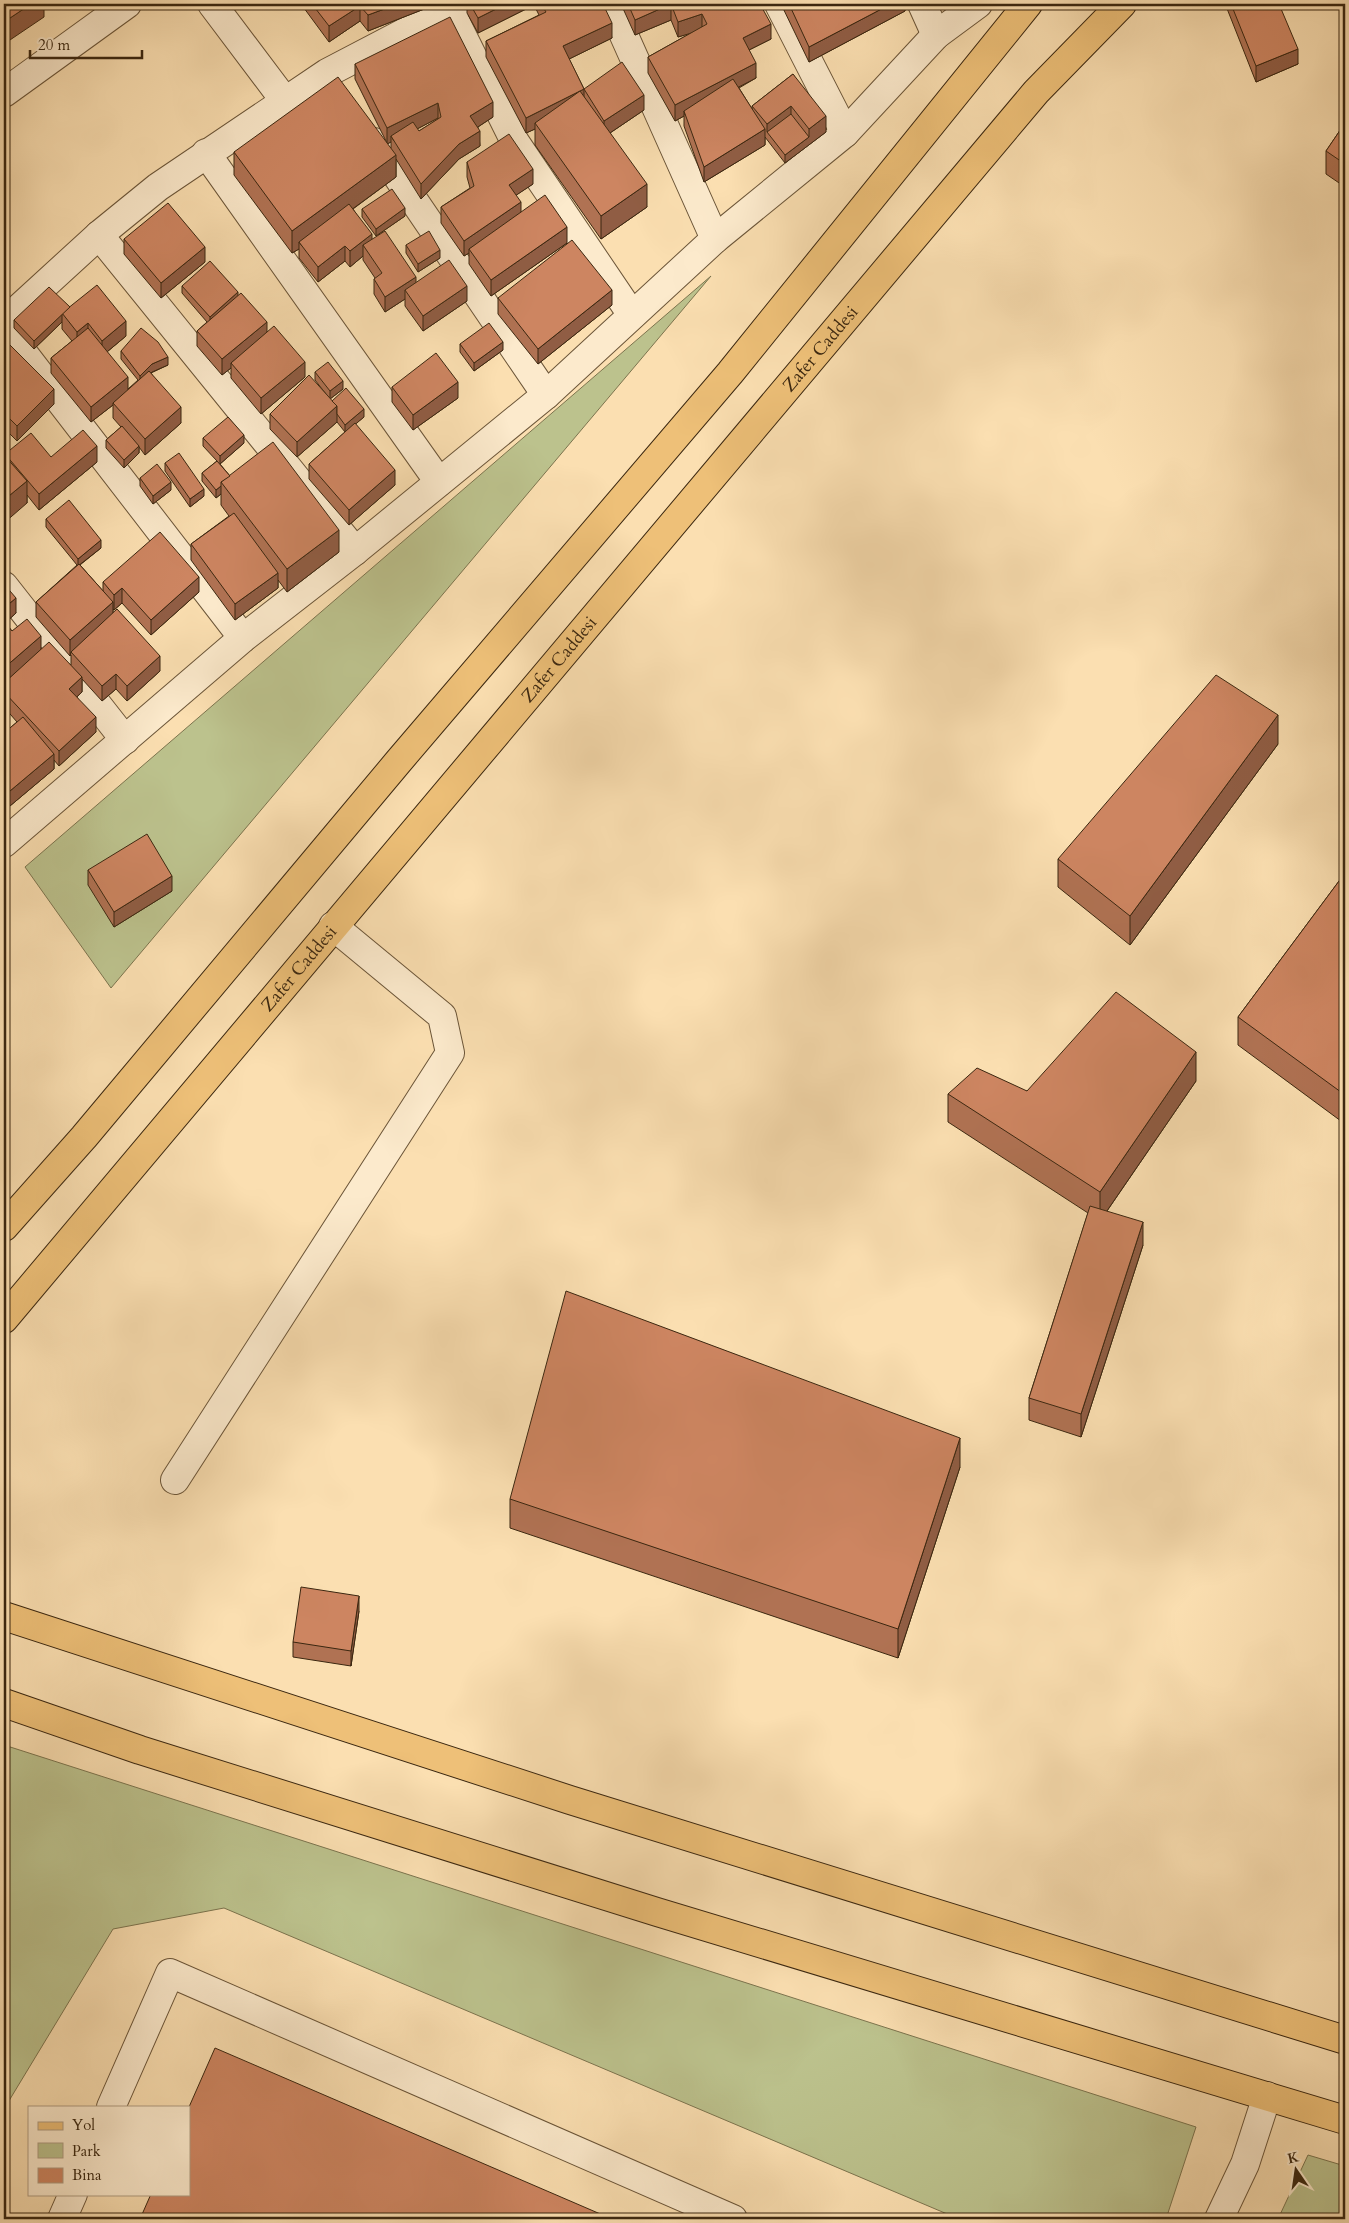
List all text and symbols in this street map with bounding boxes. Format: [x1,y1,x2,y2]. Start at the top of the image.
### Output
scale bar [30,28,142,60]
text: 20 m [38,35,70,55]
street label: Zafer Caddesi [777,300,864,397]
street label: Zafer Caddesi [516,611,603,708]
street label: Zafer Caddesi [256,920,343,1017]
legend [28,2106,190,2196]
text: Yol [72,2115,95,2135]
text: Park [72,2141,101,2161]
north arrow [1272,2146,1322,2196]
text: K [1286,2147,1301,2168]
text: Bina [72,2165,102,2185]

